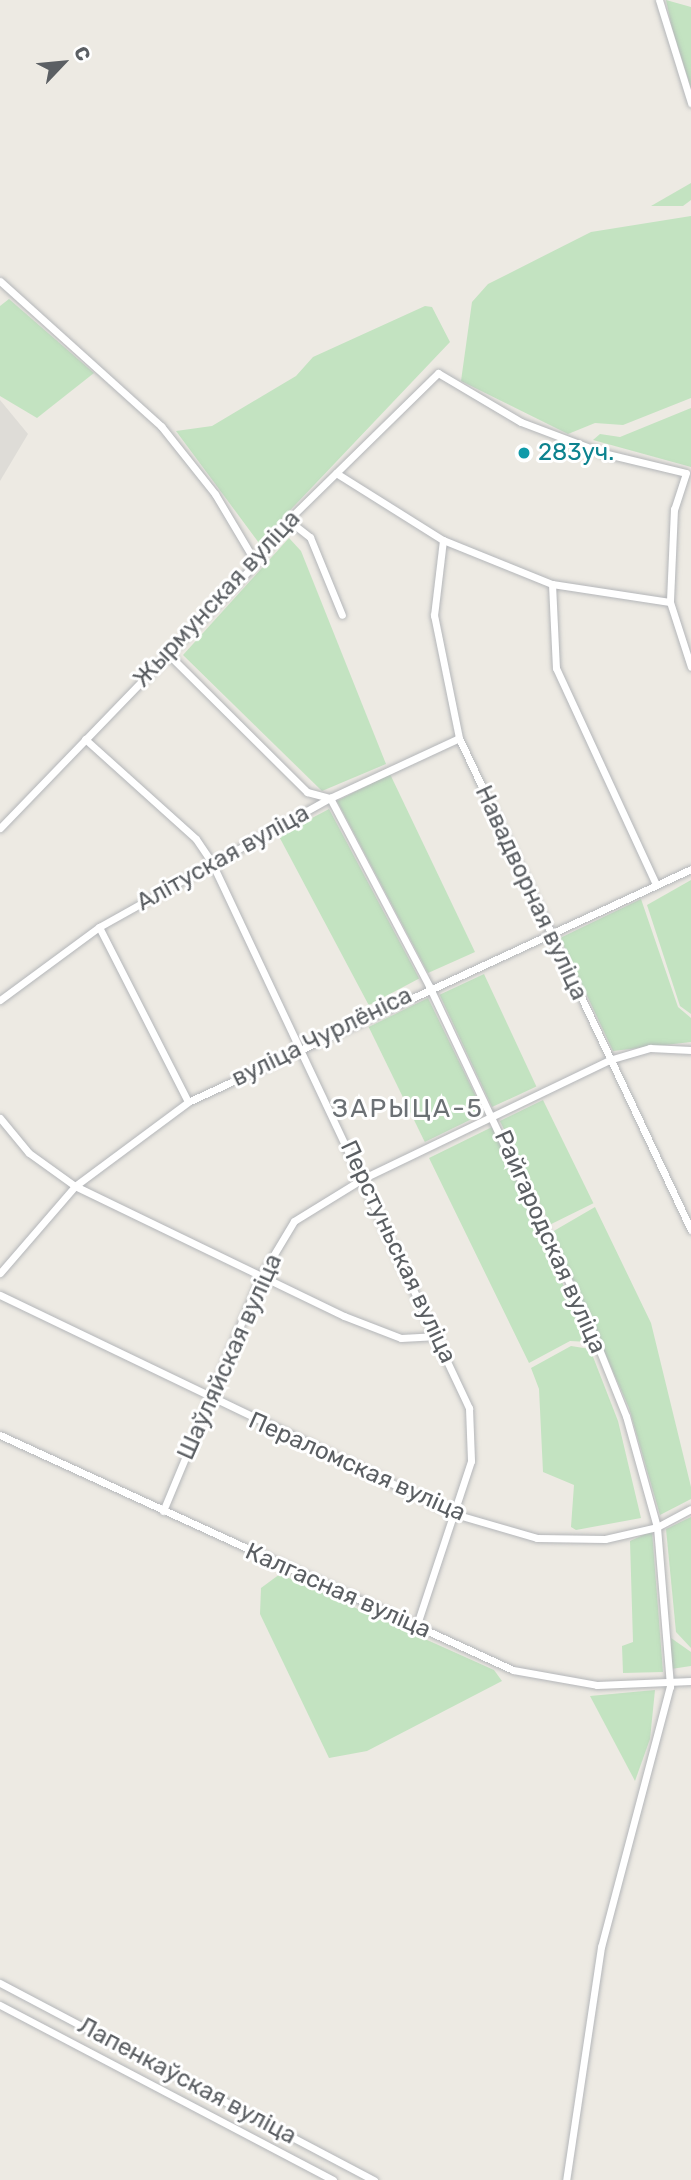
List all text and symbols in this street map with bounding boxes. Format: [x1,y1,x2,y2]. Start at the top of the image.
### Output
north arrow [28,28,98,98]
text: С [69,43,96,65]
place label: 283уч. [538,439,614,467]
marker: 283уч. [516,445,532,461]
street label: Жырмунская вуліца [128,505,306,693]
street label: Навадворная вуліца [469,781,593,1005]
street label: Алітуская вуліца [132,799,314,917]
street label: вуліца Чурлёніса [227,981,417,1093]
district label: ЗАРЫЦА-5 [333,1093,483,1125]
street label: Райгародская вуліца [488,1126,612,1358]
street label: Перстуньская вуліца [334,1136,462,1368]
street label: Шаўляйская вуліца [172,1250,288,1464]
street label: Пераломская вуліца [244,1406,470,1528]
street label: Калгасная вуліца [241,1537,435,1645]
street label: Лапенкаўская вуліца [73,2011,301,2151]

